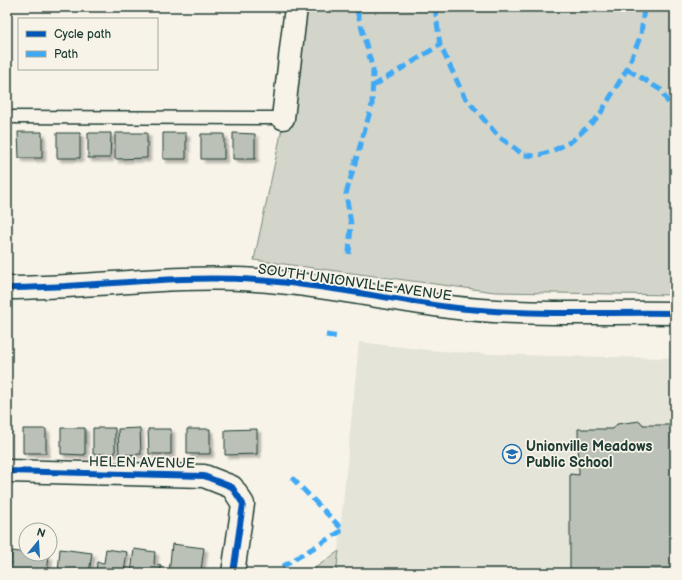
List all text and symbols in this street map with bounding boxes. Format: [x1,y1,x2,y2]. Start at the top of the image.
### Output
legend [18,18,158,70]
text: Cycle path [54,27,111,42]
text: Path [54,47,79,62]
street label: SOUTH UNIONVILLE AVENUE [257,260,453,305]
place label: Unionville Meadows Public School [526,438,652,471]
school or university icon: Unionville Meadows Public School [501,443,523,465]
street label: HELEN AVENUE [89,453,195,472]
north arrow [18,522,58,562]
text: N [35,526,47,540]

